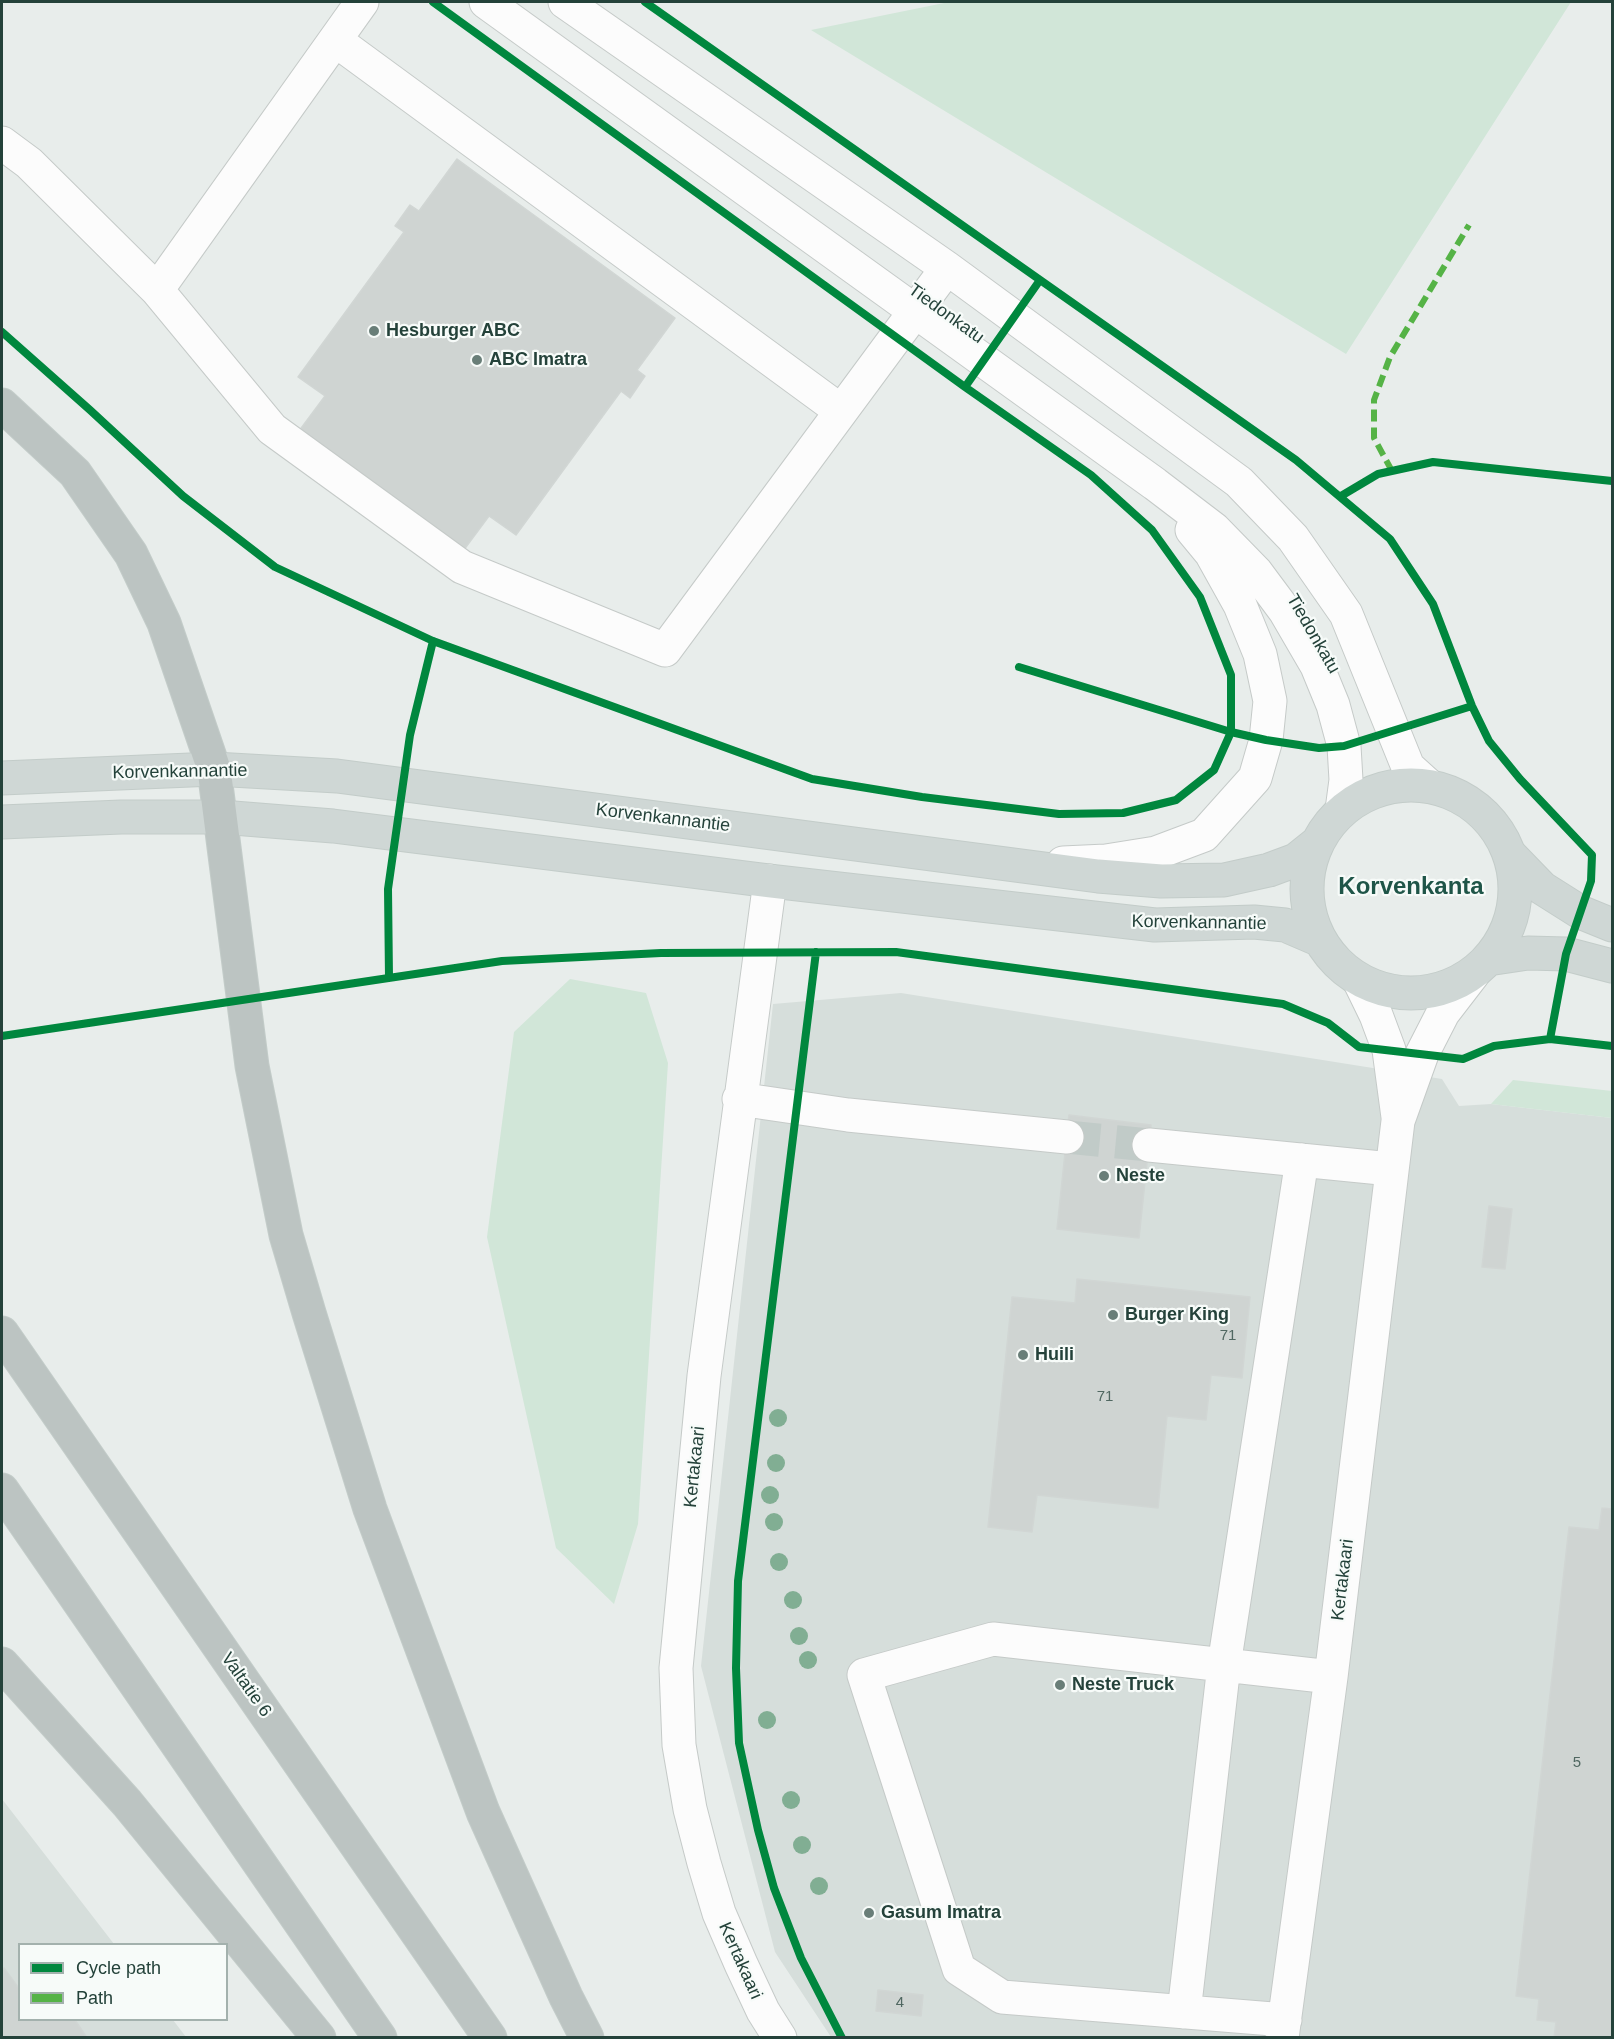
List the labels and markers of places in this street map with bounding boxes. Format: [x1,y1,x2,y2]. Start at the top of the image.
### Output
place label: Hesburger ABC [386,320,520,342]
marker: Hesburger ABC [367,324,381,338]
place label: ABC Imatra [489,349,587,371]
marker: ABC Imatra [470,353,484,367]
place label: Neste [1116,1165,1165,1187]
marker: Neste [1097,1169,1111,1183]
place label: Burger King [1125,1304,1229,1326]
marker: Burger King [1106,1308,1120,1322]
place label: Huili [1035,1344,1074,1366]
marker: Huili [1016,1348,1030,1362]
place label: Neste Truck [1072,1674,1174,1696]
marker: Neste Truck [1053,1678,1067,1692]
place label: Gasum Imatra [881,1902,1001,1924]
marker: Gasum Imatra [862,1906,876,1920]

